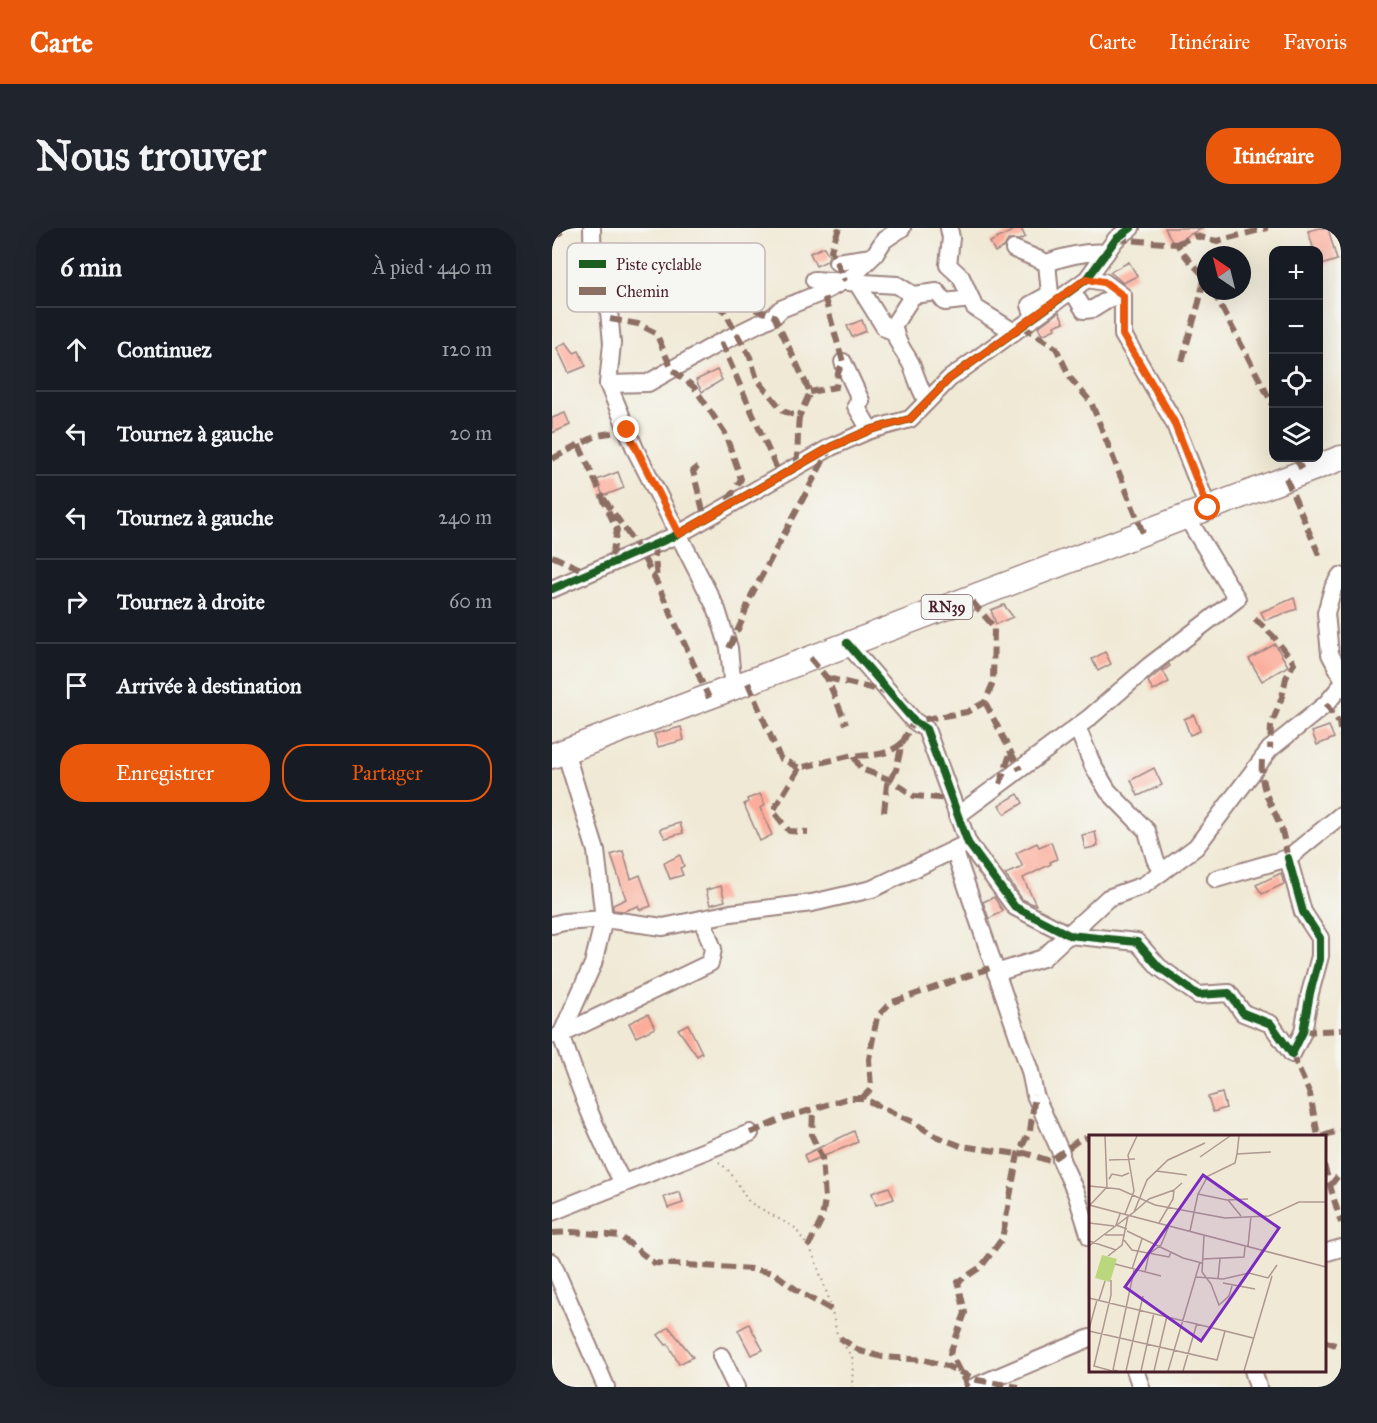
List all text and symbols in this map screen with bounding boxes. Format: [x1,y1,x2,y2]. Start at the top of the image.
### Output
text: Carte [30,25,93,60]
text: Carte [1089,29,1136,55]
text: Itinéraire [1169,29,1250,55]
text: Favoris [1283,29,1347,55]
button: Itinéraire [1206,128,1341,184]
text: Nous trouver [36,130,266,182]
legend [567,243,765,312]
north arrow [1197,246,1251,300]
map controls [1269,246,1323,462]
button: + [1269,246,1323,300]
text: 6 min [60,251,122,283]
text: À pied · 440 m [372,255,492,279]
text: Piste cyclable [616,255,702,274]
text: Chemin [616,282,669,301]
button: − [1269,300,1323,354]
icon: ahead [60,333,93,366]
text: Continuez [117,336,212,363]
text: 120 m [441,337,492,361]
button: locate [1269,354,1323,408]
button: layers [1269,408,1323,462]
route end [613,416,639,442]
icon: left [60,417,93,450]
text: Tournez à gauche [117,420,273,447]
text: 20 m [449,421,492,445]
route start [1194,494,1220,520]
icon: left [60,501,93,534]
text: Tournez à gauche [117,504,273,531]
text: 240 m [438,505,492,529]
icon: right [60,585,93,618]
text: Tournez à droite [117,588,265,615]
text: 60 m [449,589,492,613]
road number: RN39 [922,595,972,619]
icon: arrive [60,669,93,702]
text: Arrivée à destination [117,672,302,699]
button: Enregistrer [60,744,270,802]
button: Partager [282,744,492,802]
inset map [1089,1135,1326,1372]

